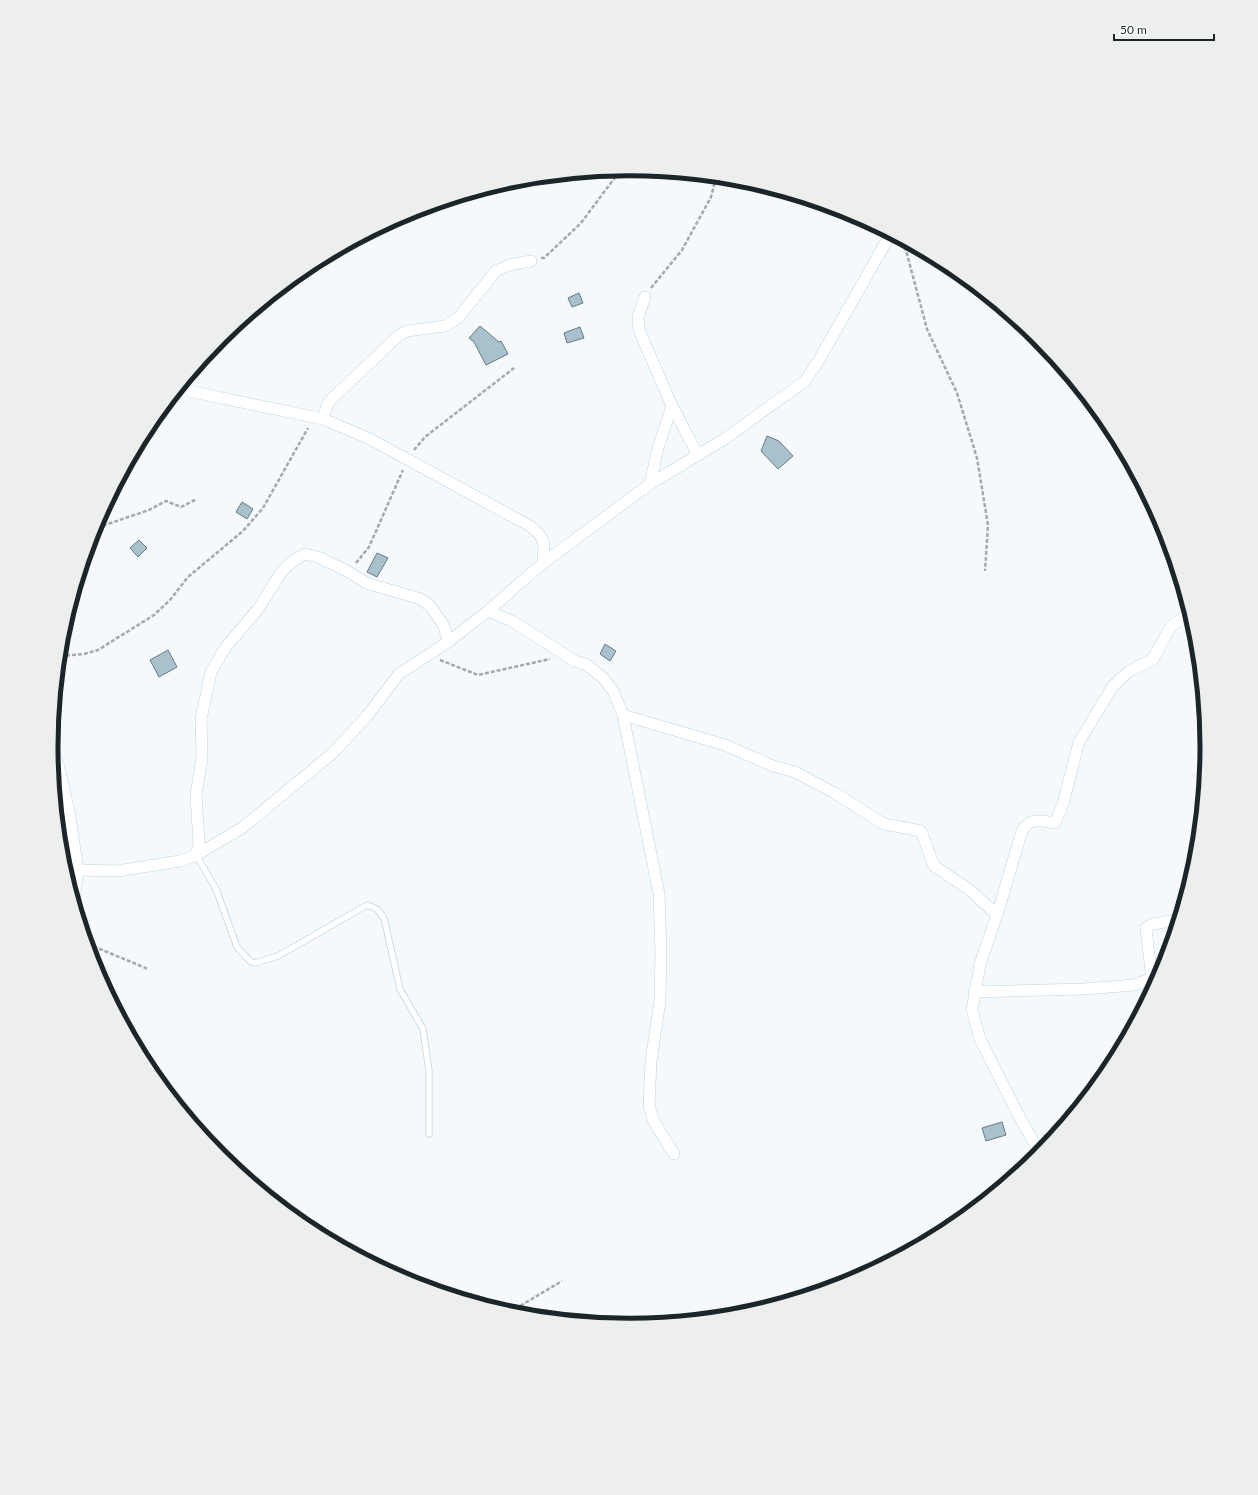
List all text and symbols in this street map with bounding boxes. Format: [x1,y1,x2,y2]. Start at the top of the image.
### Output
scale bar [1114,16,1214,42]
text: 50 m [1120,22,1147,37]

